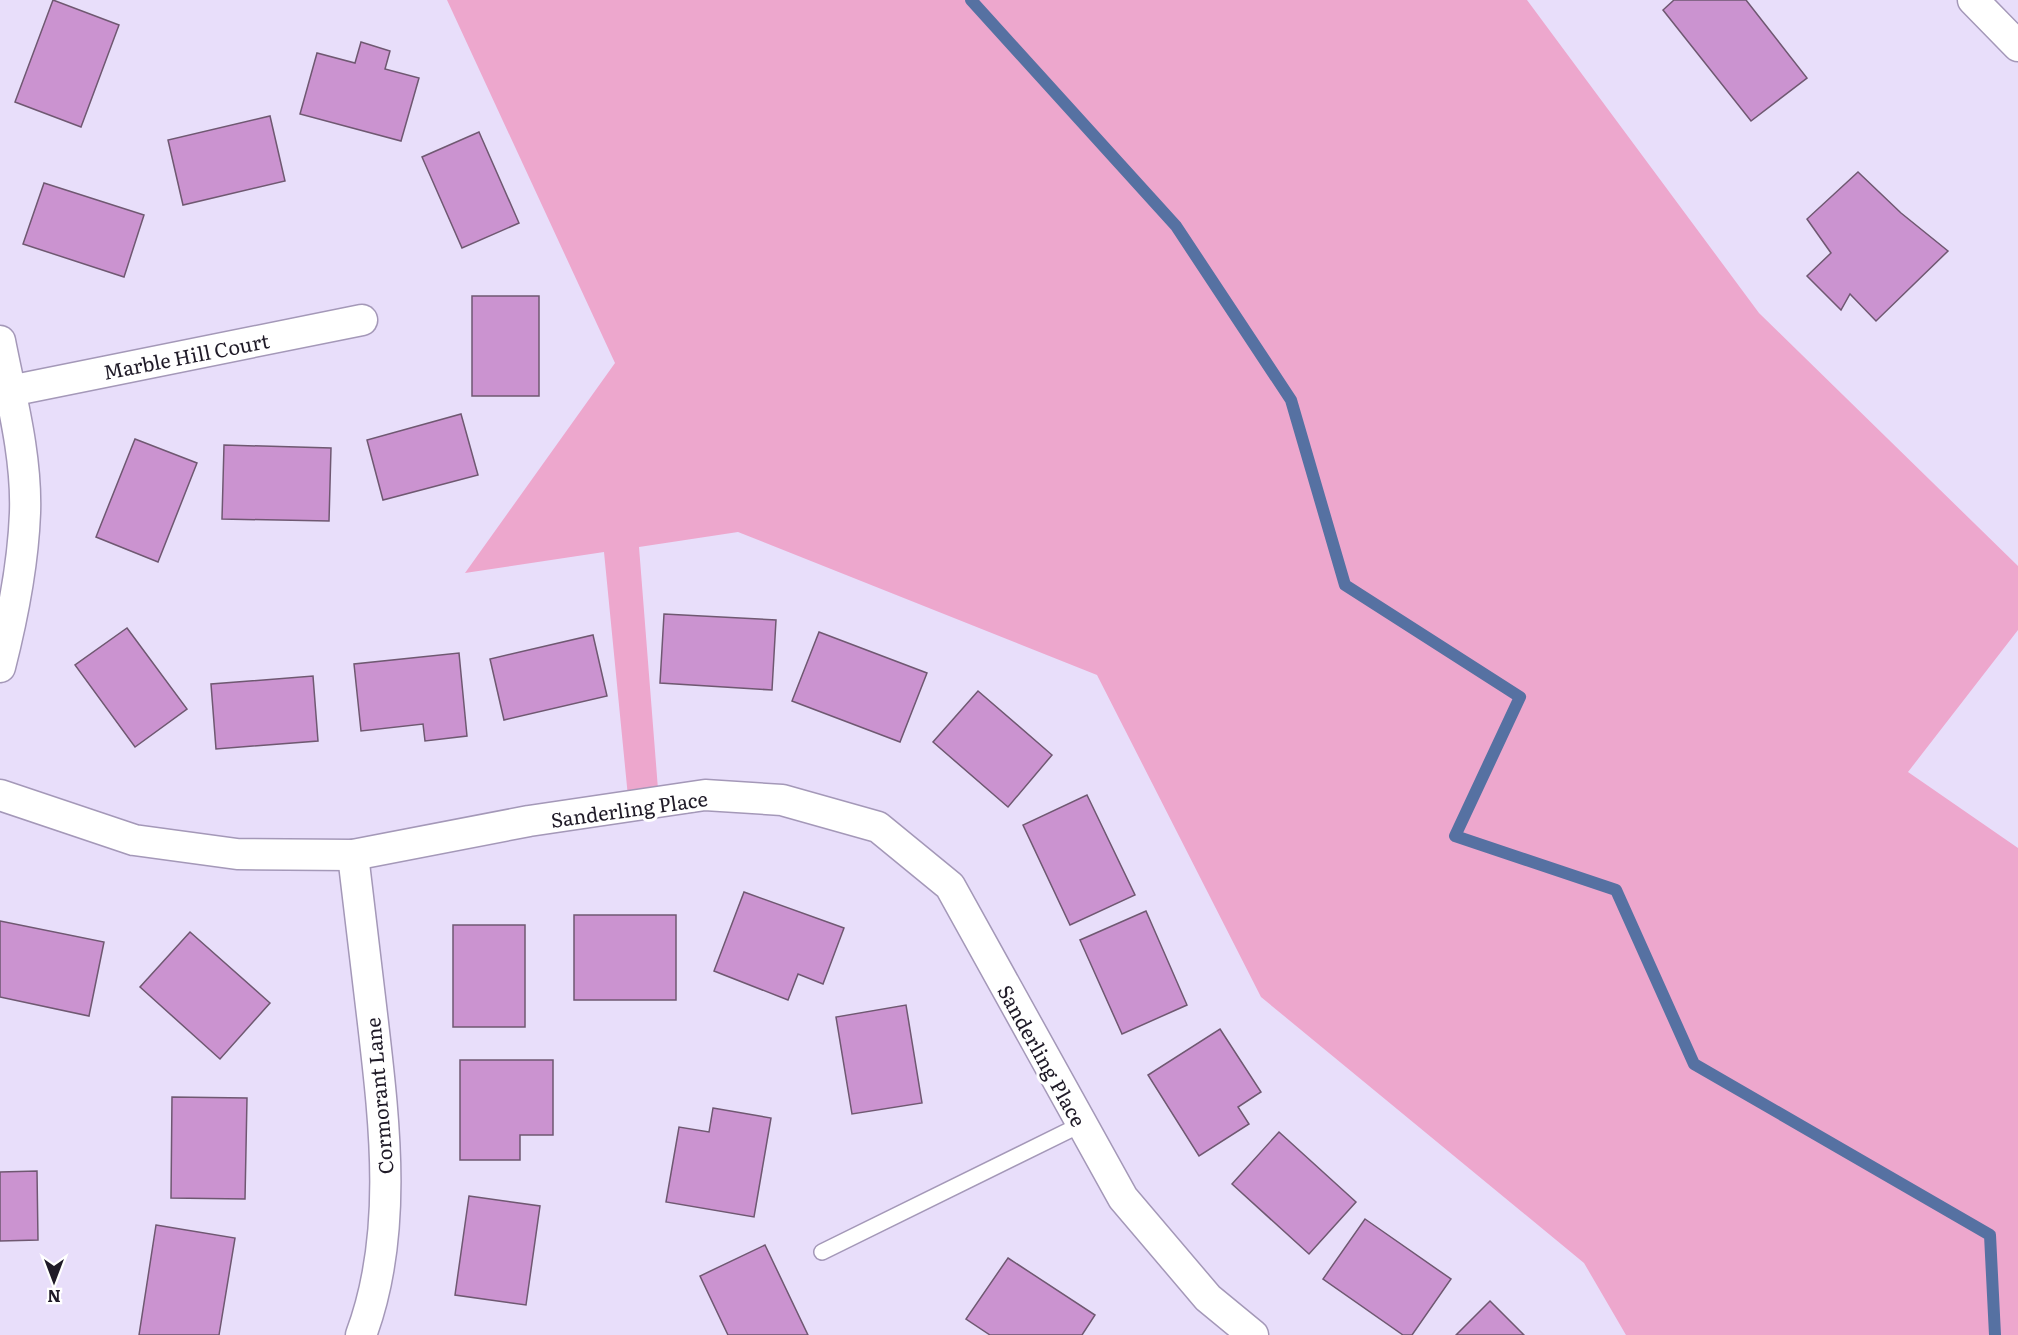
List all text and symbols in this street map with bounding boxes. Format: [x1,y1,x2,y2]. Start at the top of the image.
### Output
street label: Marble Hill Court [100,324,272,386]
street label: Sanderling Place [549,782,709,834]
street label: Sanderling Place [992,979,1094,1131]
street label: Cormorant Lane [356,1016,400,1176]
north arrow [24,1251,84,1311]
text: N [47,1285,61,1309]

